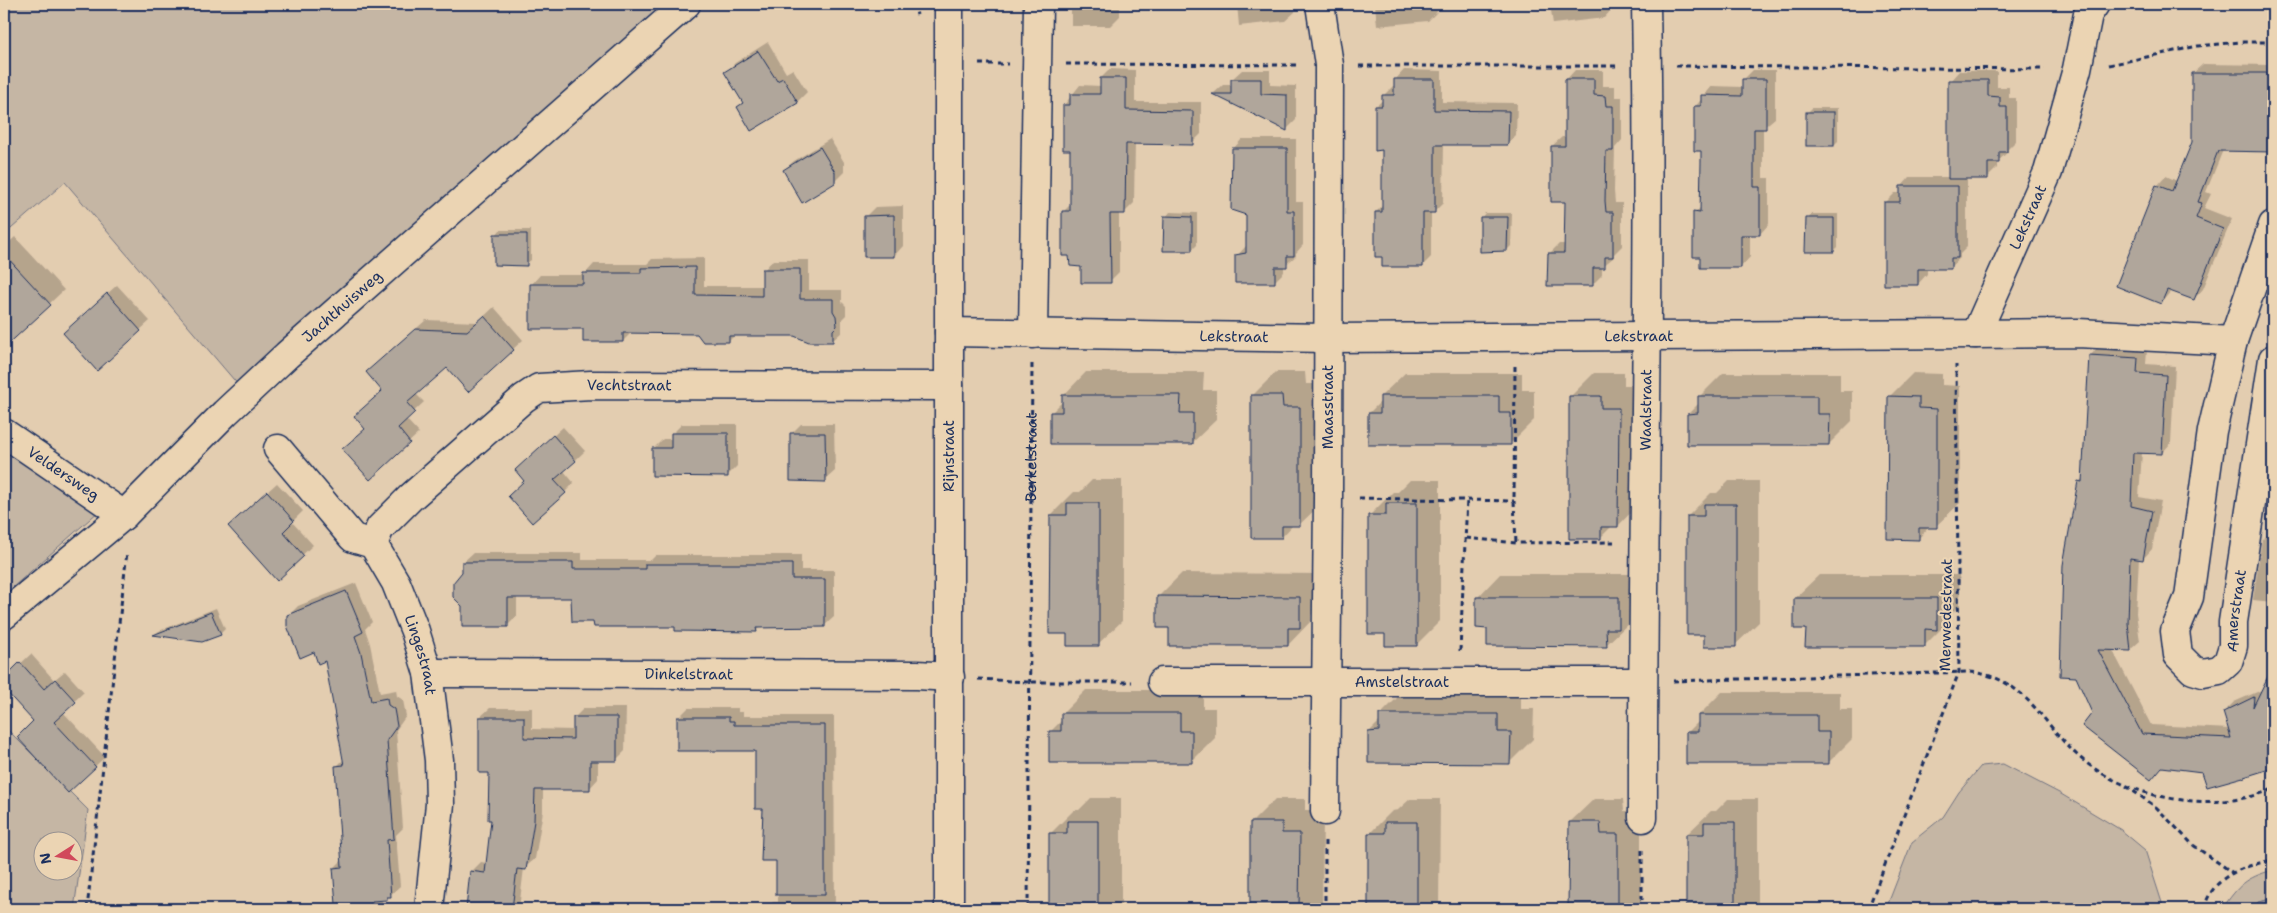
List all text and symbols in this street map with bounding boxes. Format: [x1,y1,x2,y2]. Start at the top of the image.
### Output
street label: Lekstraat [2005,181,2051,253]
street label: Jachthuisweg [298,266,386,347]
street label: Lekstraat [1199,326,1269,347]
street label: Lekstraat [1604,326,1674,346]
street label: Maasstraat [1318,365,1338,449]
street label: Waalstraat [1636,369,1656,451]
street label: Vechtstraat [587,375,672,395]
street label: Berkelstraat [1021,412,1042,502]
street label: Rijnstraat [939,420,959,492]
street label: Veldersweg [23,442,103,505]
street label: Merwedestraat [1935,558,1957,672]
street label: Amerstraat [2222,568,2251,655]
street label: Lingestraat [400,612,441,696]
street label: Dinkelstraat [645,664,733,684]
street label: Amstelstraat [1355,672,1449,692]
north arrow [32,830,82,880]
text: N [35,851,55,866]

